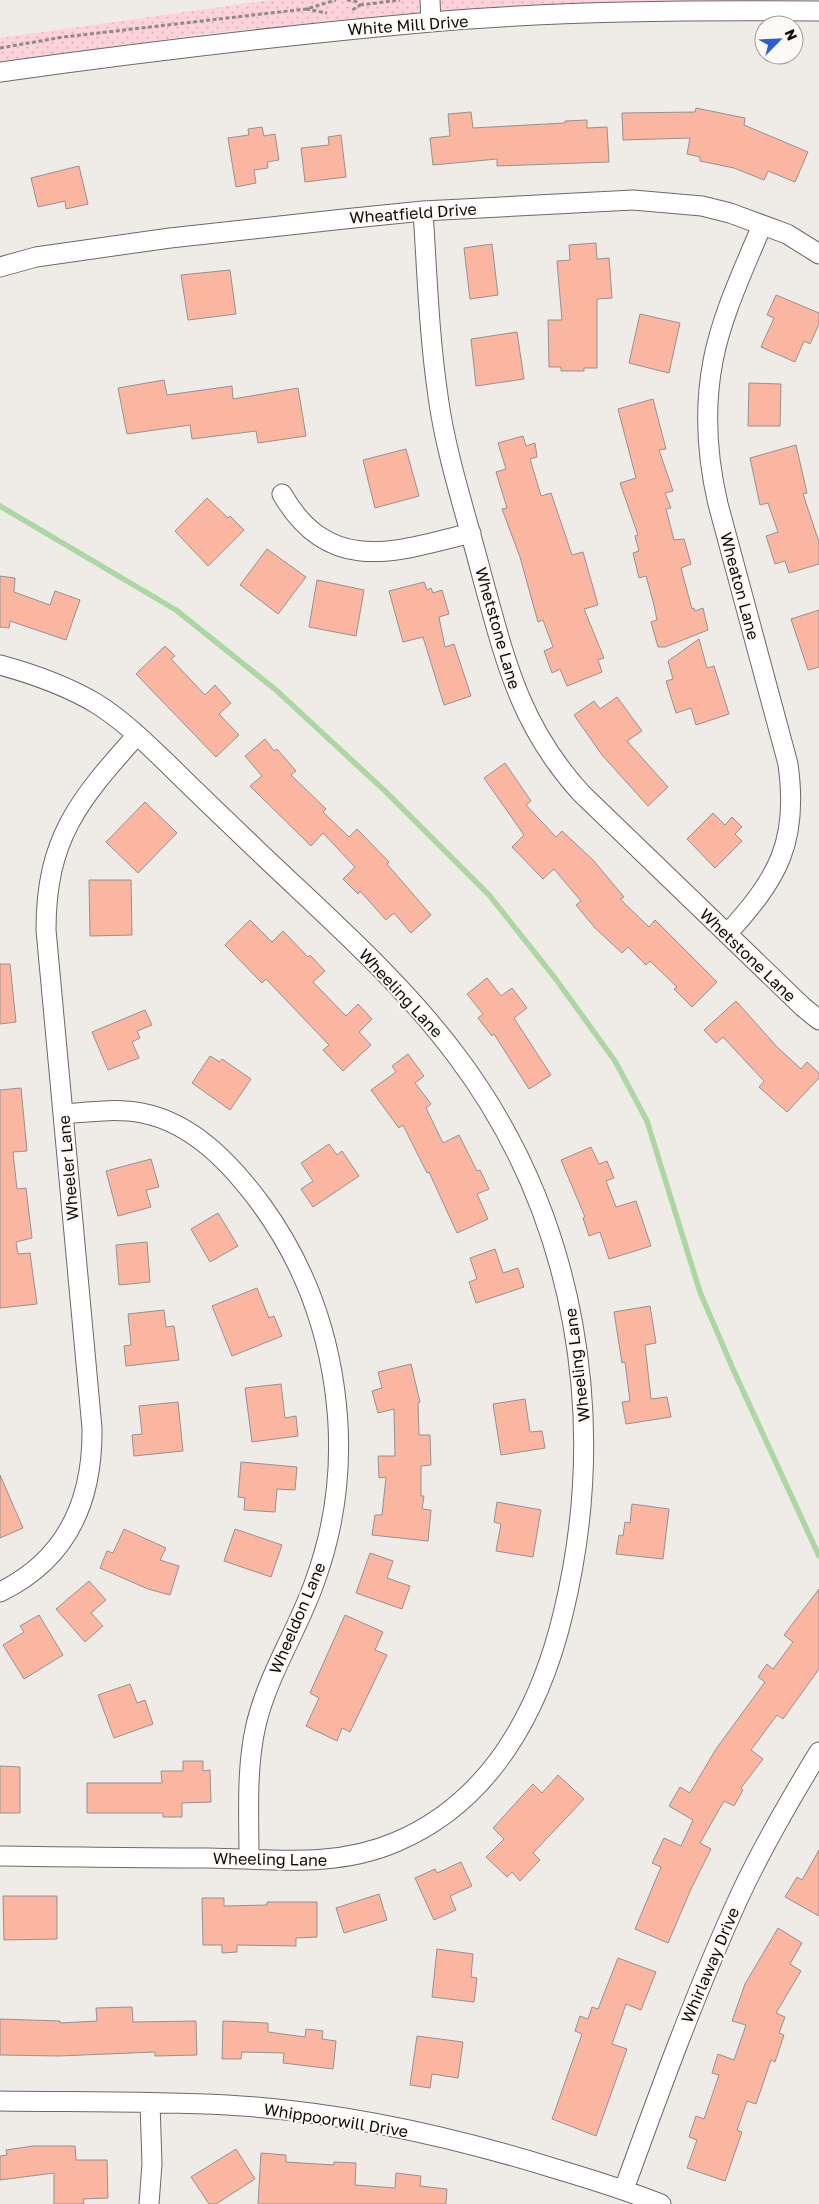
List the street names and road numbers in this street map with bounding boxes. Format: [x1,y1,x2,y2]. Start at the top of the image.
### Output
street label: White Mill Drive [347,11,469,39]
street label: Wheatfield Drive [349,199,477,227]
street label: Wheaton Lane [716,530,764,642]
street label: Whetstone Lane [471,565,525,691]
street label: Whetstone Lane [696,904,800,1006]
street label: Wheeling Lane [355,944,447,1042]
street label: Wheeler Lane [53,1114,83,1222]
street label: Wheeling Lane [560,1307,594,1423]
street label: Wheeldon Lane [264,1559,330,1677]
street label: Wheeling Lane [213,1848,327,1870]
street label: Whirlaway Drive [677,1904,743,2026]
street label: Whippoorwill Drive [262,2099,410,2141]

